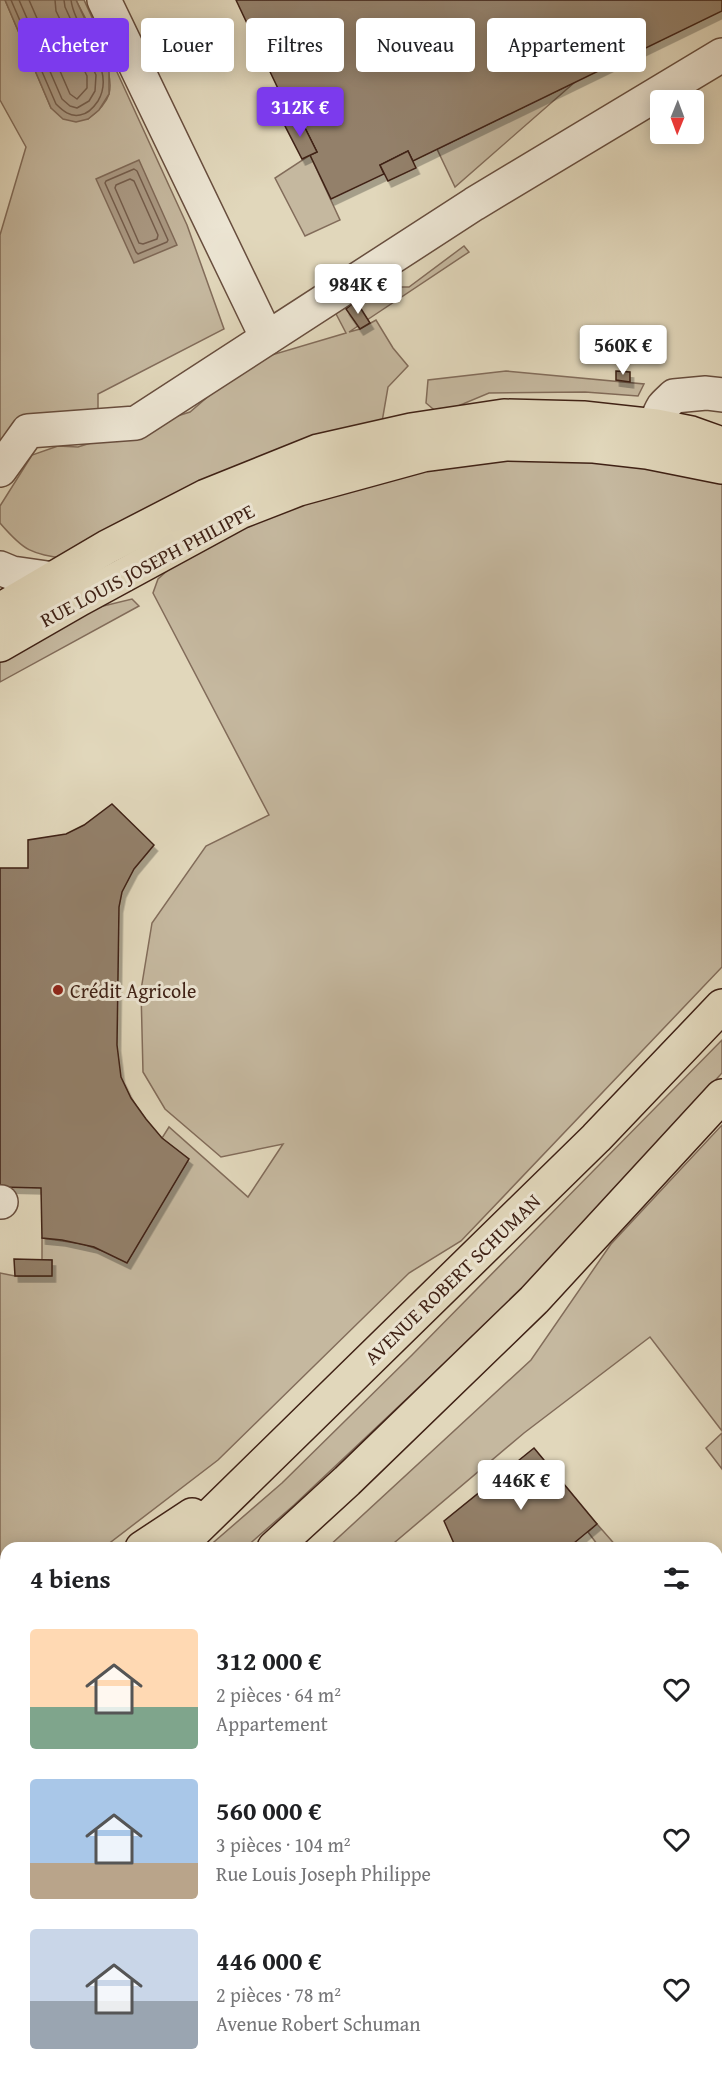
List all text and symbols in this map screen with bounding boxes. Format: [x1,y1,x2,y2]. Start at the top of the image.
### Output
chip: Acheter [18,18,129,72]
chip: Louer [141,18,234,72]
chip: Filtres [246,18,344,72]
chip: Nouveau [356,18,475,72]
chip: Appartement [487,18,646,72]
pin: 312K € [251,87,349,138]
north arrow [650,90,704,144]
map controls [650,90,704,144]
text: 312K € [271,92,329,121]
pin: 984K € [309,264,407,315]
text: 984K € [329,269,387,298]
pin: 560K € [574,325,672,376]
text: 560K € [594,330,652,359]
street label: RUE LOUIS JOSEPH PHILIPPE [35,496,259,634]
place label: Crédit Agricole [70,976,196,1005]
marker: Crédit Agricole [51,983,65,997]
street label: AVENUE ROBERT SCHUMAN [357,1187,547,1371]
pin: 446K € [472,1460,570,1511]
text: 446K € [492,1465,550,1494]
text: 4 biens [30,1559,111,1598]
icon: filters [660,1562,693,1595]
text: 312 000 € [216,1641,322,1680]
icon: home [78,1653,150,1725]
icon: heart [660,1673,693,1706]
text: 2 pièces · 64 m² [216,1680,341,1709]
text: Appartement [216,1709,328,1738]
text: 560 000 € [216,1791,322,1830]
icon: home [78,1803,150,1875]
icon: heart [660,1823,693,1856]
text: 3 pièces · 104 m² [216,1830,351,1859]
text: Rue Louis Joseph Philippe [216,1859,431,1888]
text: 446 000 € [216,1941,322,1980]
icon: home [78,1953,150,2025]
icon: heart [660,1973,693,2006]
text: 2 pièces · 78 m² [216,1980,341,2009]
text: Avenue Robert Schuman [216,2009,420,2038]

